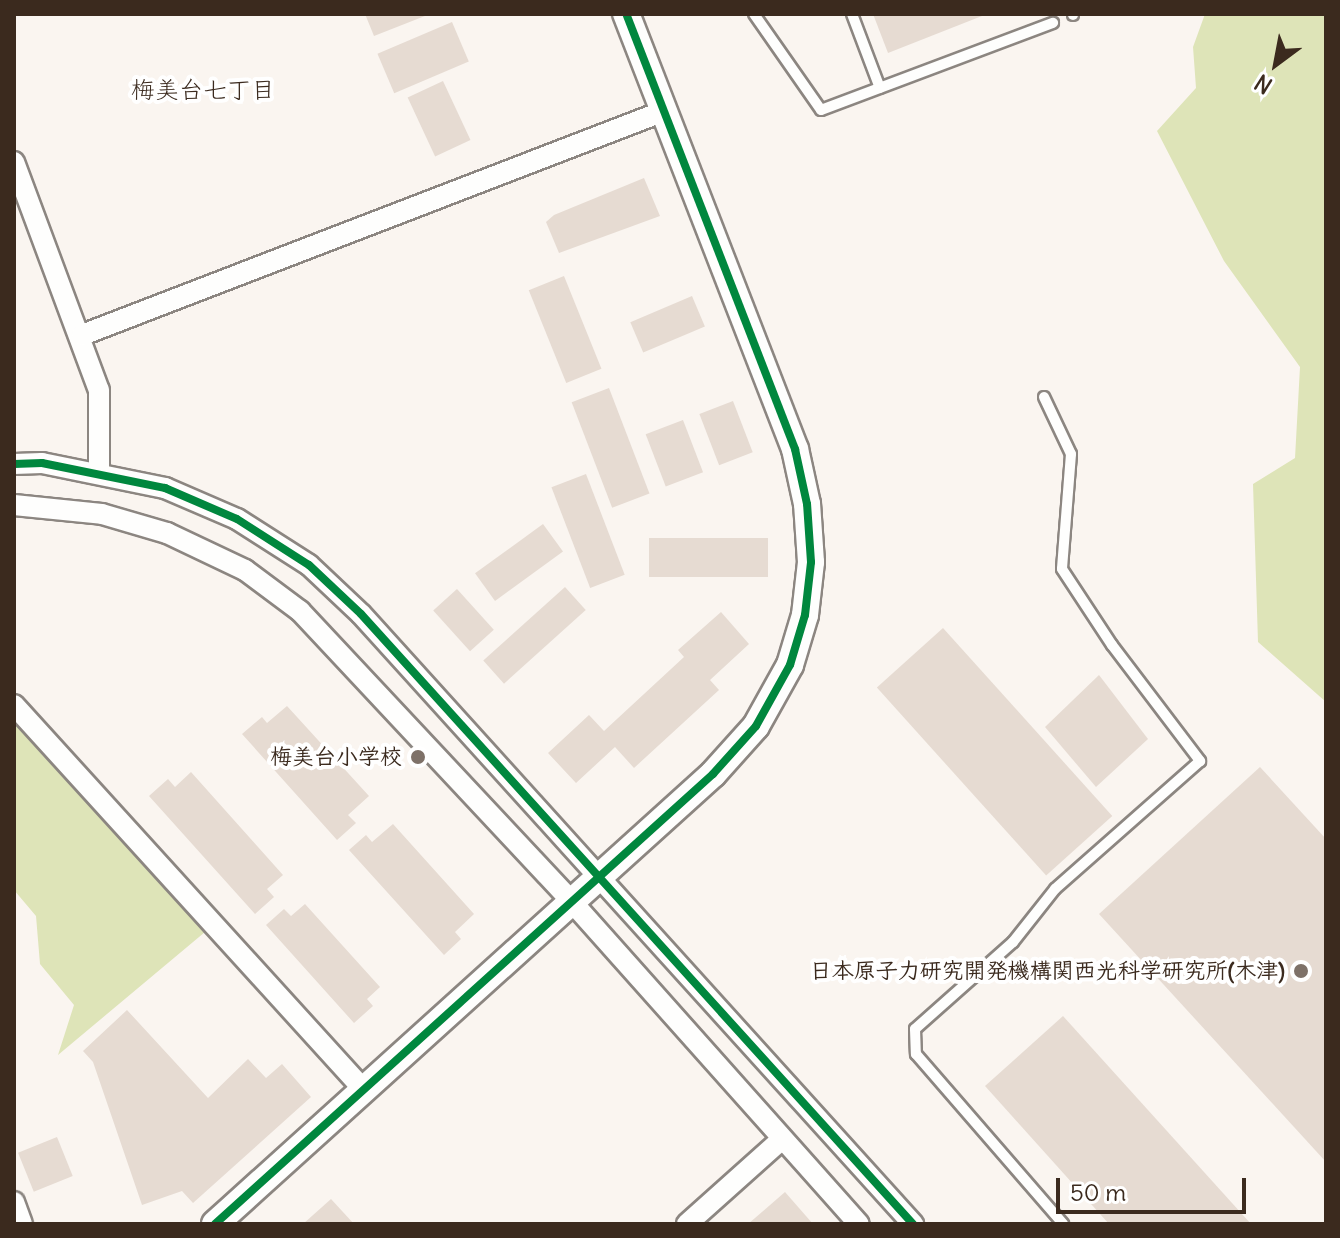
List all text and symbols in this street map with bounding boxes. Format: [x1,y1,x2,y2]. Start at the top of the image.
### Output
north arrow [1236,24,1316,104]
text: N [1249,68,1277,100]
district label: 梅美台七丁目 [131,76,275,104]
place label: 梅美台小学校 [270,744,402,770]
marker: 梅美台小学校 [409,748,427,766]
place label: 日本原子力研究開発機構関西光科学研究所(木津) [810,958,1285,984]
marker: 日本原子力研究開発機構関西光科学研究所(木津) [1292,962,1310,980]
scale bar [1060,1162,1250,1212]
text: 50 m [1070,1177,1126,1207]

